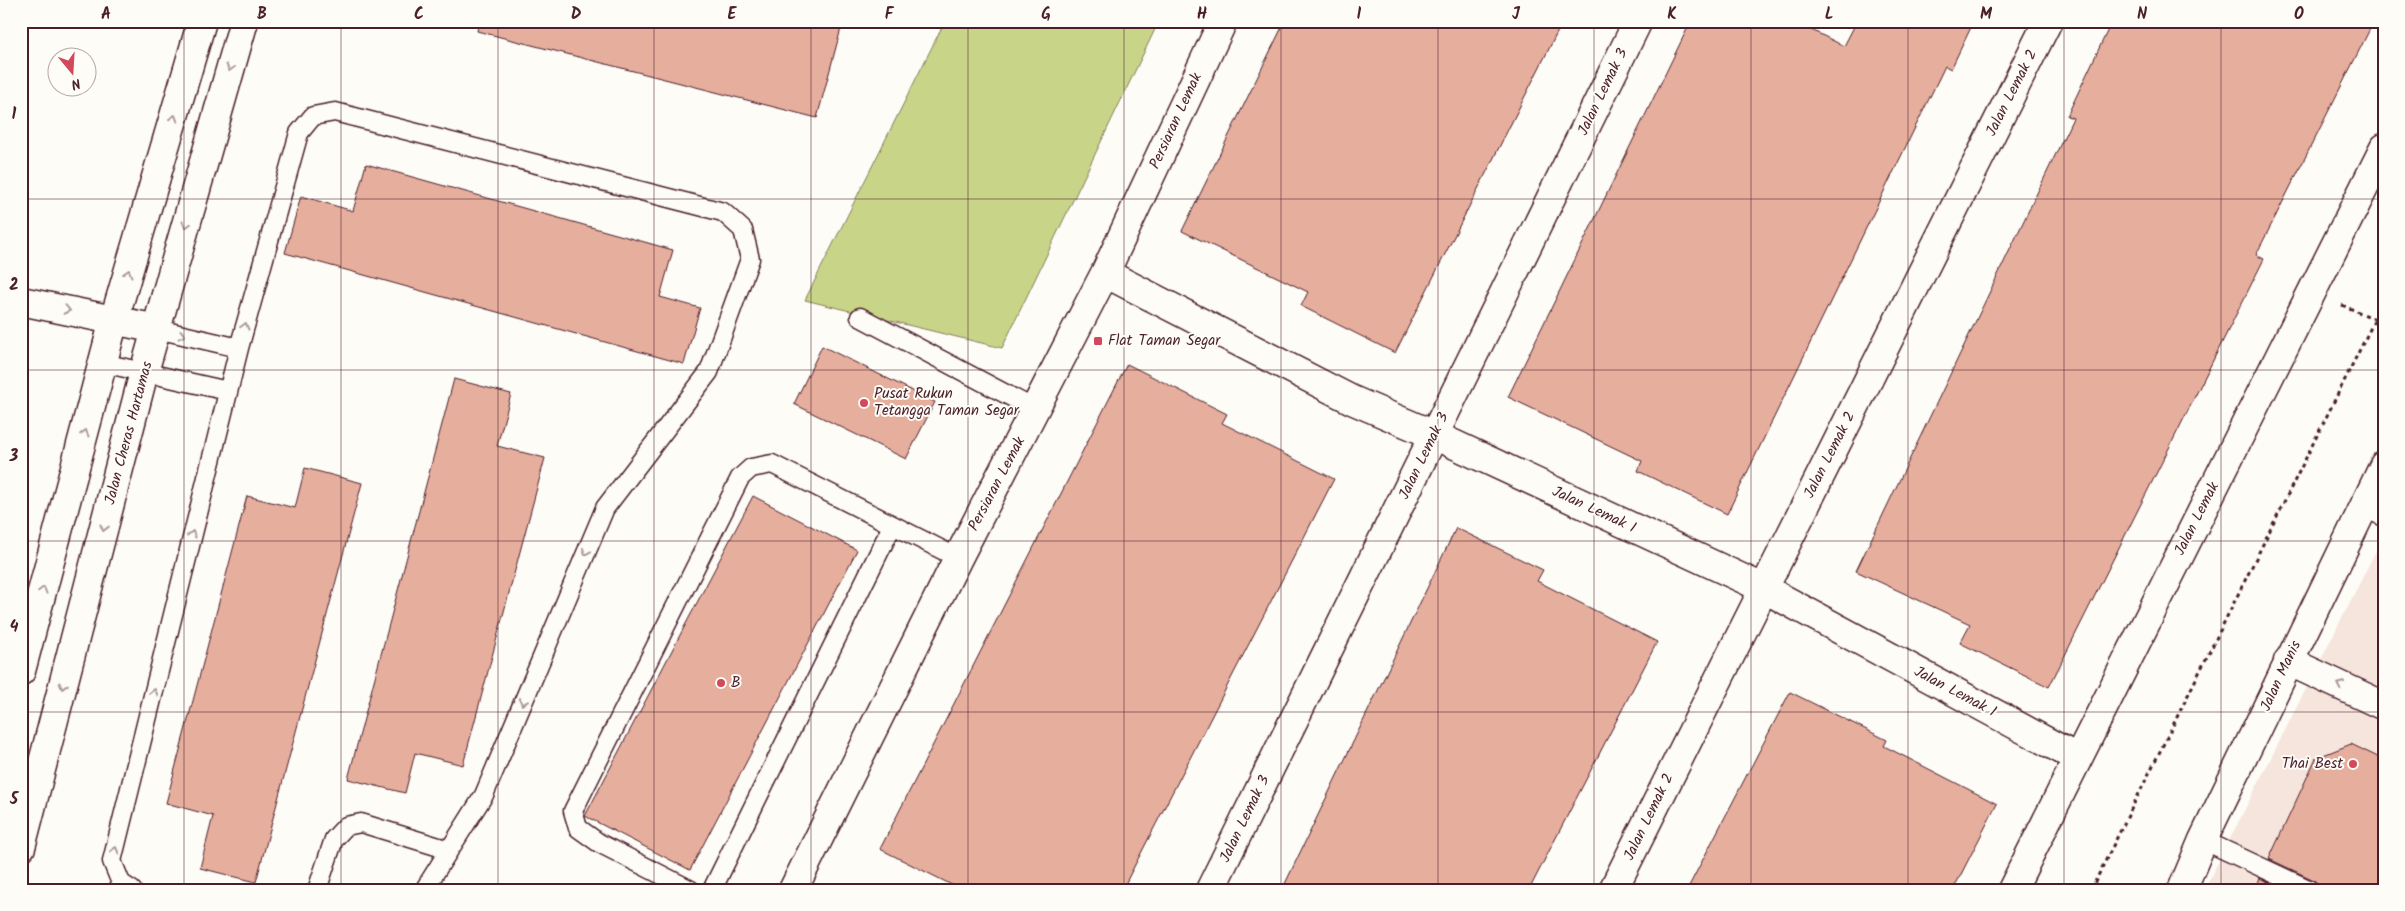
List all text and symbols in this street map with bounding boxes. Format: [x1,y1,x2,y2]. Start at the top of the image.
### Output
text: A [101,2,111,27]
text: B [257,2,267,27]
text: C [414,2,424,27]
text: D [571,2,582,27]
text: E [728,2,738,27]
text: F [885,2,895,27]
text: G [1041,2,1051,27]
text: H [1197,2,1207,27]
text: I [1357,2,1362,27]
text: J [1512,2,1521,27]
text: K [1667,2,1677,27]
text: L [1825,2,1833,27]
text: M [1980,2,1993,27]
text: N [2137,2,2147,27]
text: O [2294,2,2304,27]
street label: Jalan Lemak 3 [1572,44,1635,140]
street label: Jalan Lemak 2 [1980,45,2044,141]
north arrow [48,48,98,98]
one-way arrow [226,64,236,72]
street label: Persiaran Lemak [1143,68,1209,173]
text: N [68,72,83,95]
text: 1 [12,102,17,127]
one-way arrow [168,114,178,122]
one-way arrow [182,220,192,228]
one-way arrow [122,270,132,278]
text: 2 [9,273,19,298]
one-way arrow [63,305,72,315]
one-way arrow [239,321,250,330]
one-way arrow [177,329,186,340]
place label: Flat Taman Segar [1108,329,1221,353]
marker: Flat Taman Segar [1092,335,1104,347]
street label: Jalan Cheras Hartamas [98,358,160,507]
place label: Pusat Rukun Tetangga Taman Segar [874,382,1020,423]
marker: Pusat Rukun Tetangga Taman Segar [858,397,870,409]
street label: Jalan Lemak 2 [1798,407,1862,503]
street label: Jalan Lemak 3 [1393,408,1456,504]
one-way arrow [79,430,89,438]
street label: Persiaran Lemak [962,432,1032,535]
text: 3 [9,444,19,469]
street label: Jalan Lemak [2168,477,2226,560]
street label: Jalan Lemak 1 [1548,480,1640,540]
one-way arrow [99,524,109,532]
one-way arrow [187,531,197,539]
one-way arrow [582,548,592,556]
one-way arrow [37,586,48,595]
text: 4 [10,615,19,640]
street label: Jalan Manis [2254,636,2308,715]
street label: Jalan Lemak 1 [1909,660,2001,724]
place label: B [731,671,741,695]
marker: B [715,677,727,689]
one-way arrow [58,681,69,690]
one-way arrow [2336,681,2345,692]
one-way arrow [148,687,159,696]
one-way arrow [519,697,529,706]
place label: Thai Best [2282,752,2343,776]
marker: Thai Best [2347,758,2359,770]
street label: Jalan Lemak 2 [1618,769,1680,865]
street label: Jalan Lemak 3 [1214,771,1277,867]
text: 5 [9,787,20,812]
one-way arrow [109,845,120,854]

